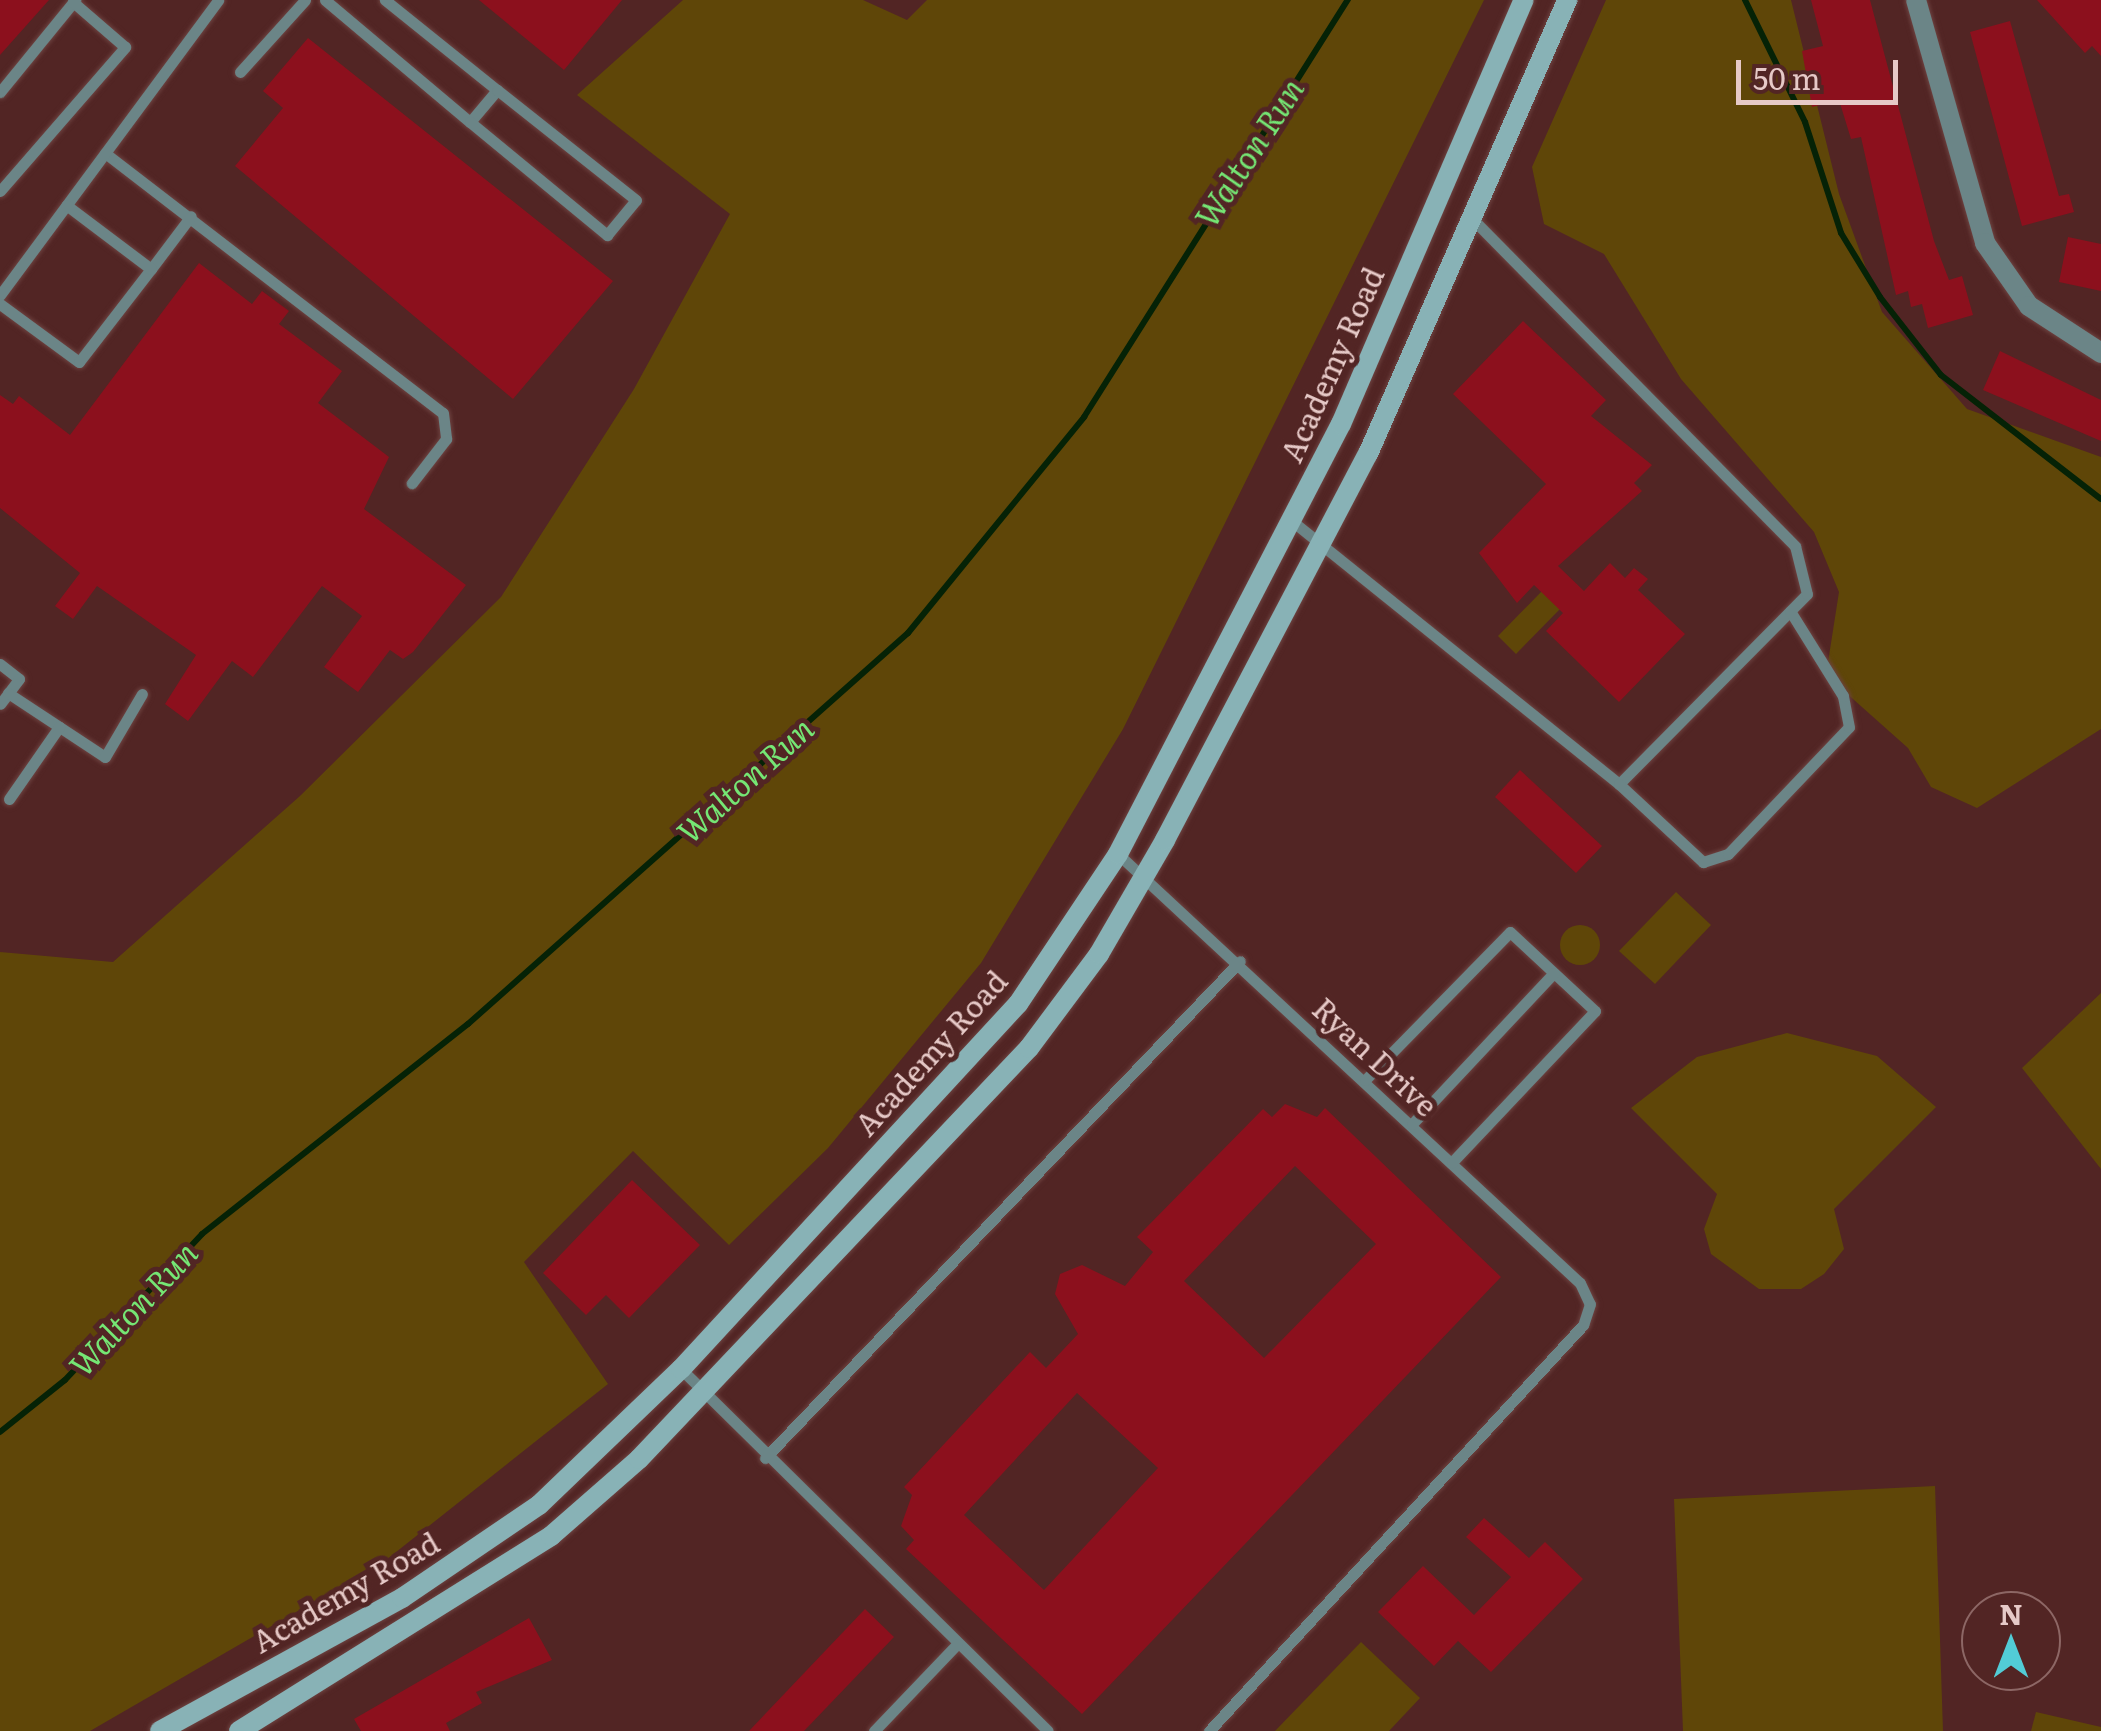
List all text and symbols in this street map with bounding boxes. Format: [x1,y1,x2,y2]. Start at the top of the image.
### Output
scale bar [1741,40,1904,102]
text: 50 m [1753,55,1821,99]
water label: Walton Run [1186,70,1310,234]
street label: Academy Road [1272,261,1390,467]
water label: Walton Run [668,708,820,850]
street label: Academy Road [846,962,1014,1142]
street label: Ryan Drive [1306,989,1446,1123]
water label: Walton Run [60,1233,204,1383]
street label: Academy Road [245,1523,445,1659]
north arrow [1961,1591,2061,1691]
text: N [1999,1592,2023,1634]

